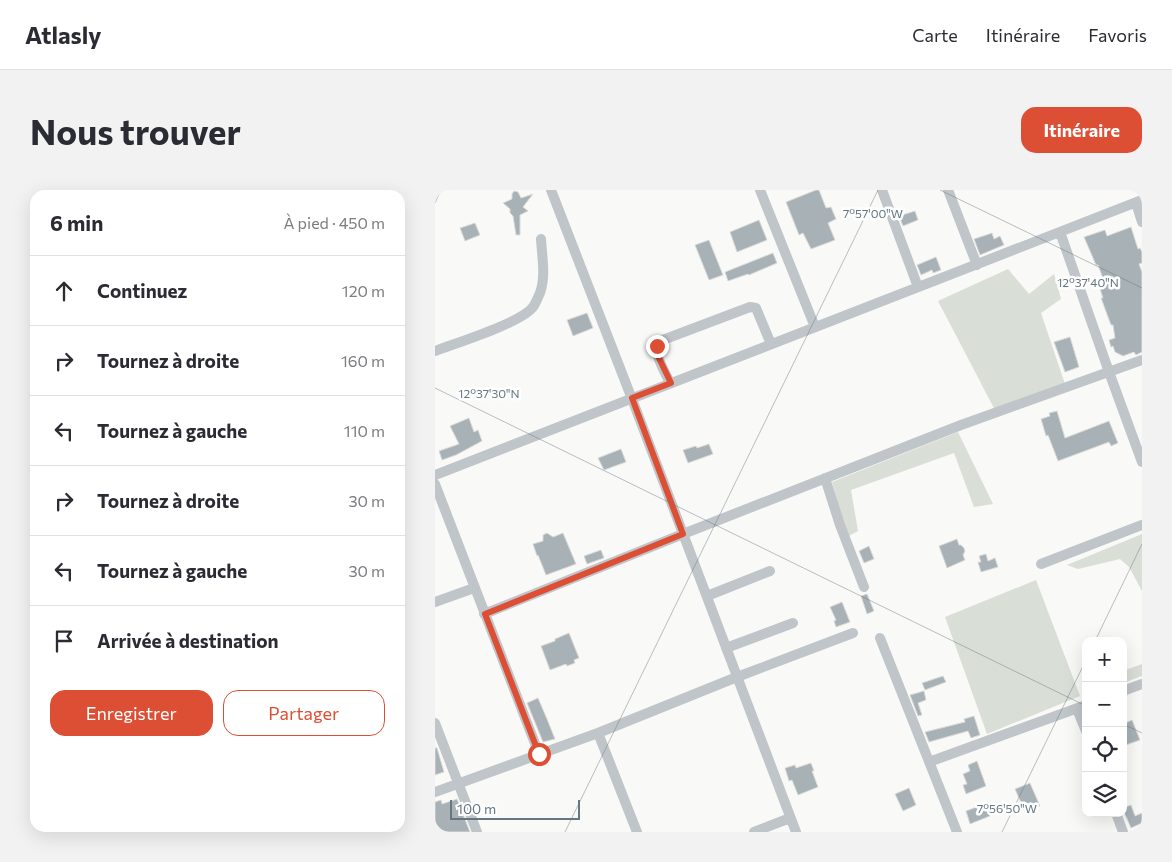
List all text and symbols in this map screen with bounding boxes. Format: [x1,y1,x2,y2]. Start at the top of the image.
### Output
text: Atlasly [25,20,102,49]
text: Carte [912,24,958,46]
text: Itinéraire [986,24,1060,46]
text: Favoris [1088,24,1147,46]
button: Itinéraire [1021,107,1142,153]
text: Nous trouver [30,109,241,152]
text: 7°57'00"W [843,206,903,220]
text: 6 min [50,210,103,235]
text: À pied · 450 m [283,213,385,232]
text: 12°37'40"N [1057,275,1119,289]
icon: ahead [50,277,78,305]
text: Continuez [97,279,187,302]
text: 120 m [342,281,385,300]
route end [646,335,669,358]
icon: right [50,347,78,375]
text: Tournez à droite [97,349,239,372]
text: 160 m [341,351,385,370]
text: 12°37'30"N [458,386,520,400]
icon: left [50,417,78,445]
text: Tournez à gauche [97,419,247,442]
text: 110 m [344,421,385,440]
icon: right [50,487,78,515]
text: Tournez à droite [97,489,239,512]
text: 30 m [348,491,385,510]
icon: left [50,557,78,585]
text: Tournez à gauche [97,559,247,582]
text: 30 m [348,561,385,580]
icon: arrive [50,627,78,655]
text: Arrivée à destination [97,629,279,652]
map controls [1082,637,1127,817]
button: + [1082,637,1127,682]
button: − [1082,682,1127,727]
button: Enregistrer [50,690,213,736]
button: Partager [223,690,385,736]
button: locate [1082,727,1127,772]
route start [528,743,551,766]
button: layers [1082,772,1127,817]
scale bar [450,797,580,820]
text: 100 m [457,800,496,817]
text: 7°56'50"W [977,801,1037,815]

